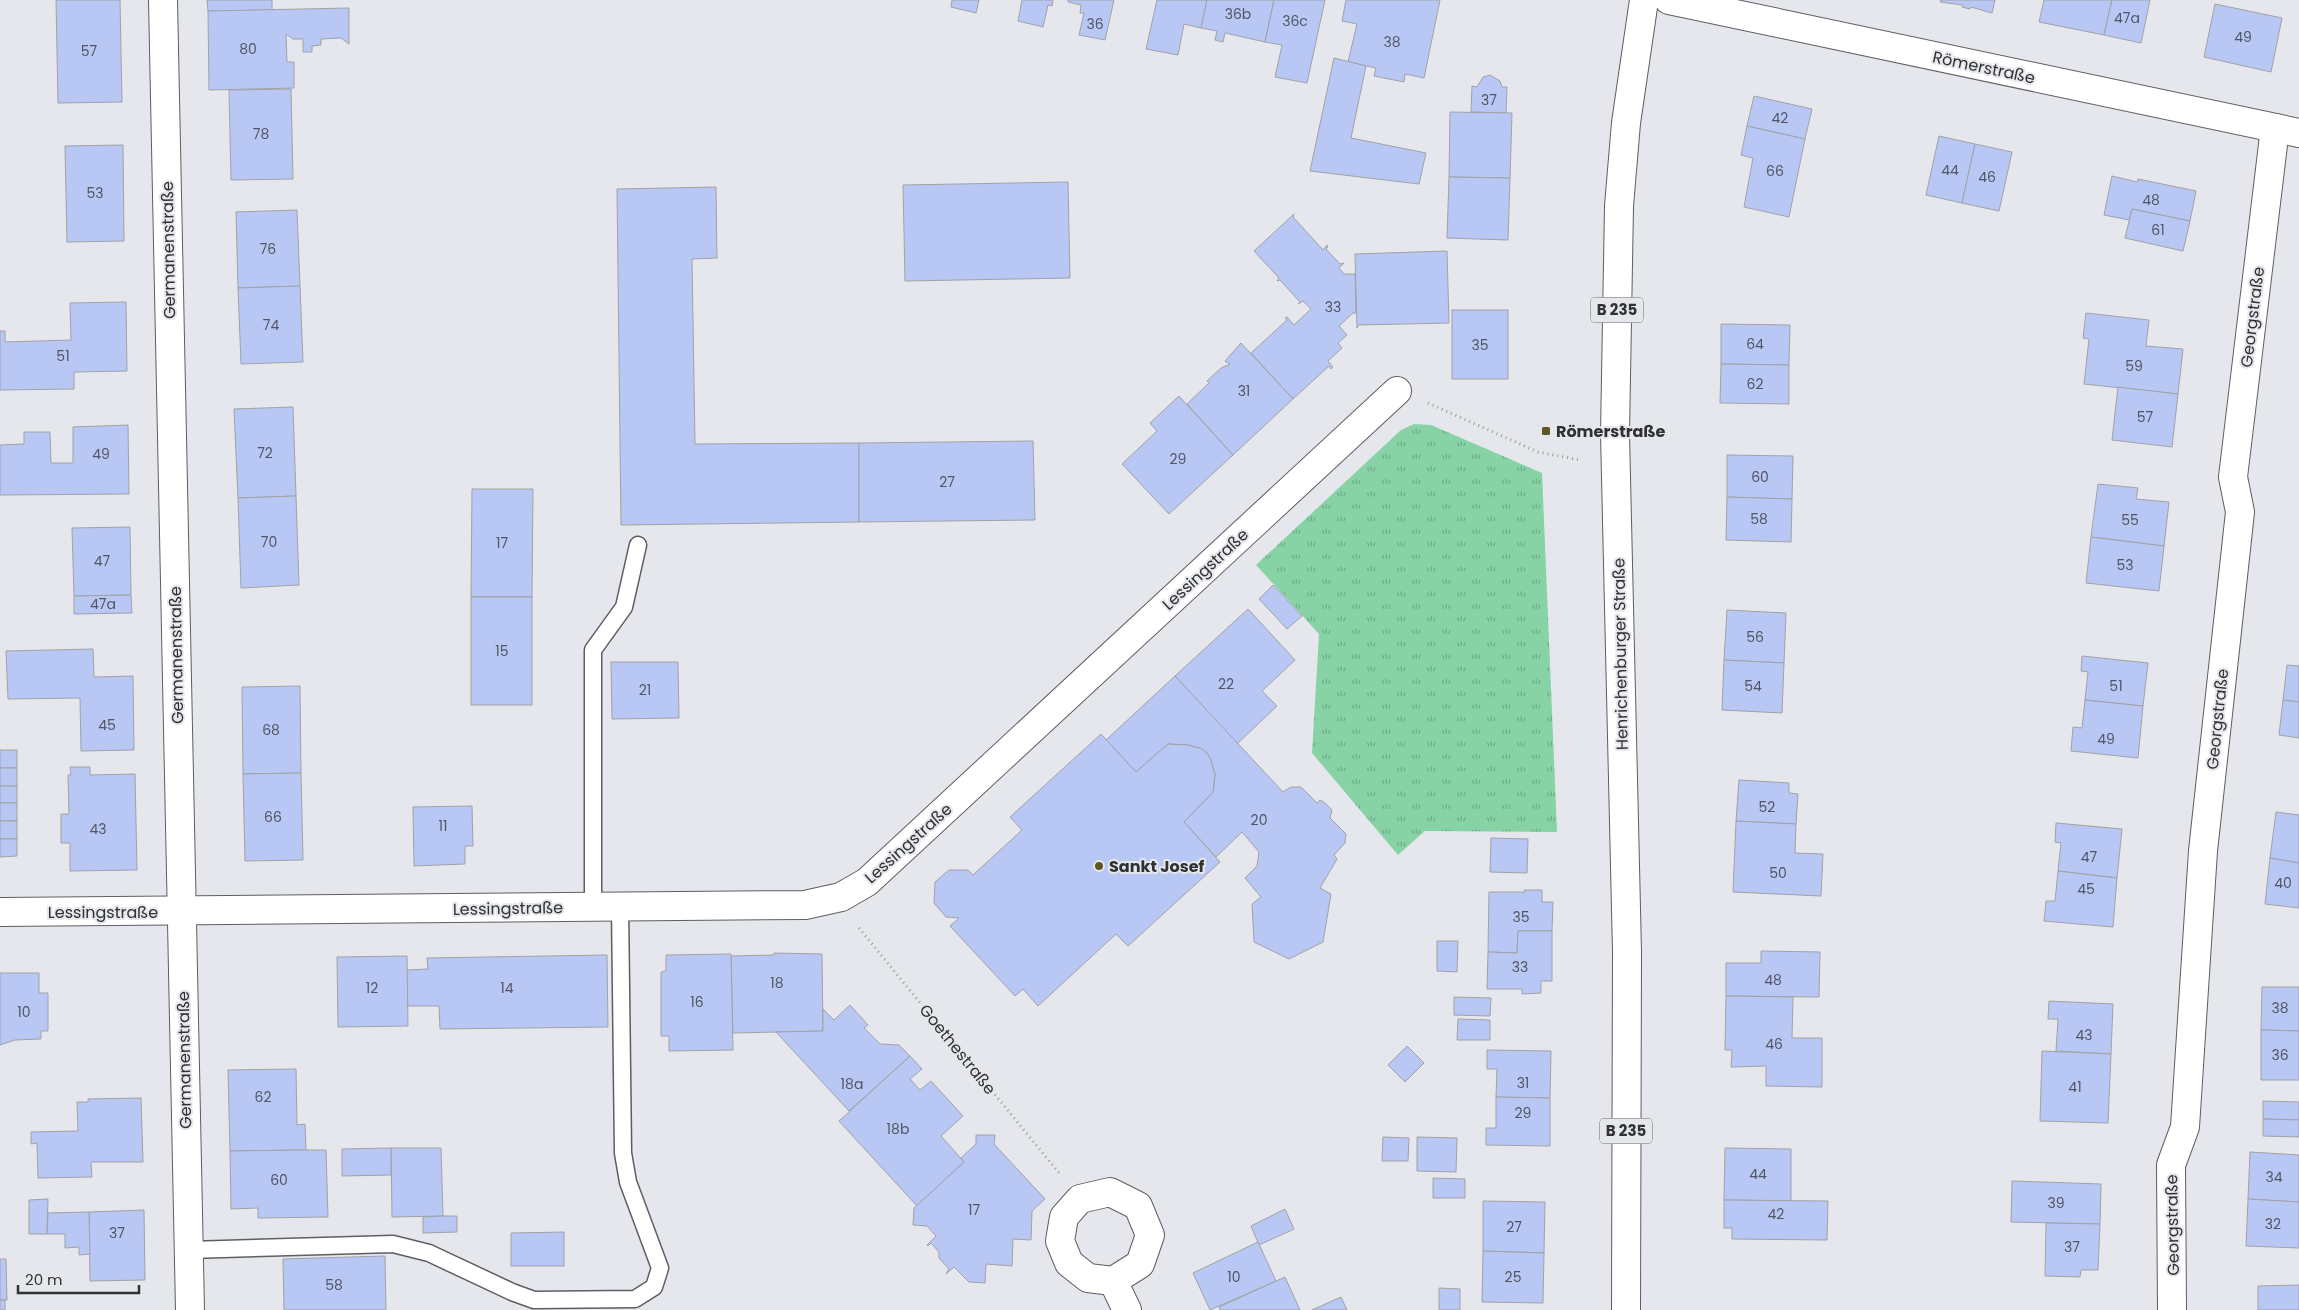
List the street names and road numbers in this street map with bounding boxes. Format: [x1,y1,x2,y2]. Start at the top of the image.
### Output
street label: Römerstraße [1931,45,2037,90]
street label: Germanenstraße [156,181,181,319]
street label: Georgstraße [2235,265,2270,369]
road number: B 235 [1591,298,1643,322]
street label: Lessingstraße [1157,523,1254,615]
street label: Henrichenburger Straße [1607,558,1634,750]
street label: Germanenstraße [164,586,189,724]
street label: Georgstraße [2201,667,2234,771]
street label: Lessingstraße [860,798,957,889]
street label: Lessingstraße [453,896,563,921]
street label: Lessingstraße [48,901,158,924]
street label: Germanenstraße [172,991,197,1129]
street label: Goethestraße [914,999,1001,1099]
road number: B 235 [1600,1118,1652,1144]
street label: Georgstraße [2160,1174,2185,1276]

